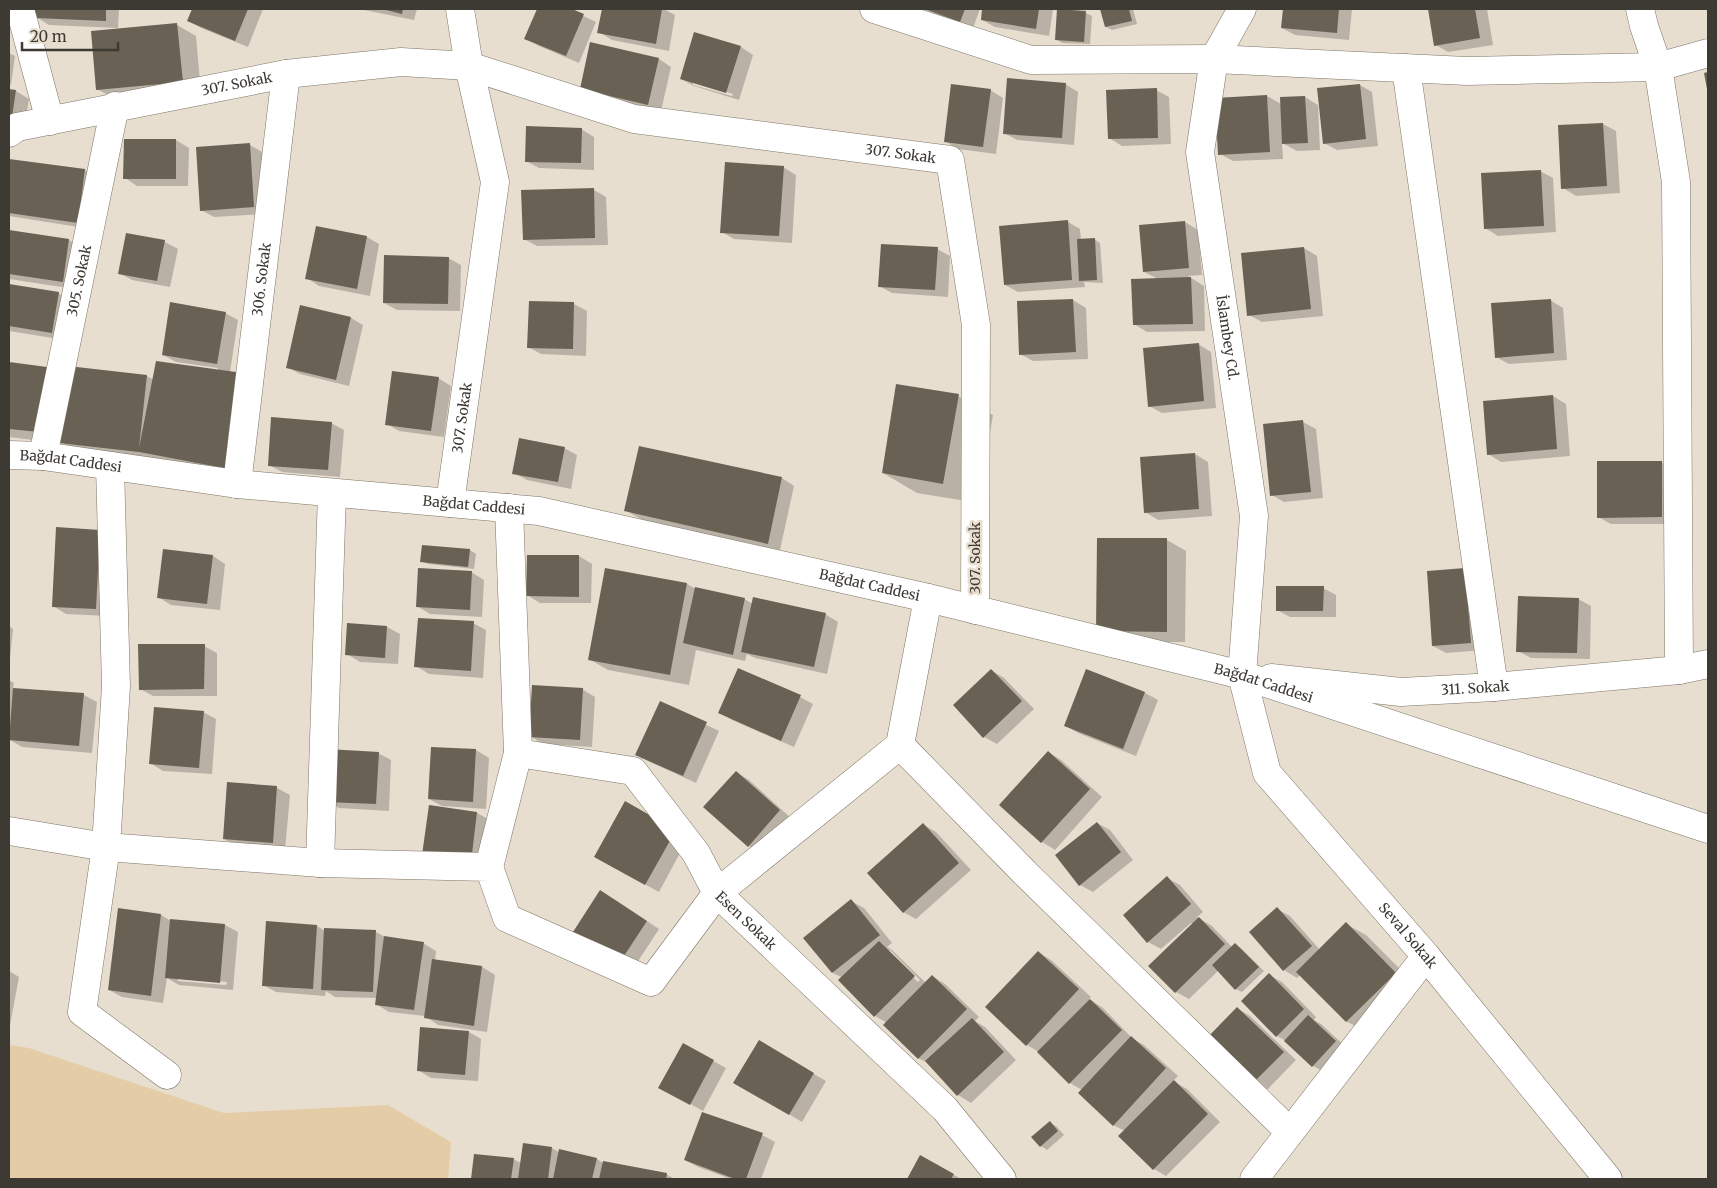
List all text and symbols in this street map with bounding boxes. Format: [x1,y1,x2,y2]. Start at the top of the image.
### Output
scale bar [22,20,119,52]
text: 20 m [30,27,67,46]
street label: 307. Sokak [200,68,274,99]
street label: 307. Sokak [864,140,937,167]
street label: 306. Sokak [248,242,275,317]
street label: 305. Sokak [63,243,95,318]
street label: İslambey Cd. [1212,294,1243,381]
street label: 307. Sokak [448,381,476,455]
street label: Bağdat Caddesi [19,446,123,476]
street label: Bağdat Caddesi [422,492,527,519]
street label: 307. Sokak [966,522,984,594]
street label: Bağdat Caddesi [817,565,922,605]
street label: Bağdat Caddesi [1212,659,1316,707]
street label: 311. Sokak [1441,677,1510,699]
street label: Esen Sokak [712,887,781,954]
street label: Seval Sokak [1375,899,1441,972]

